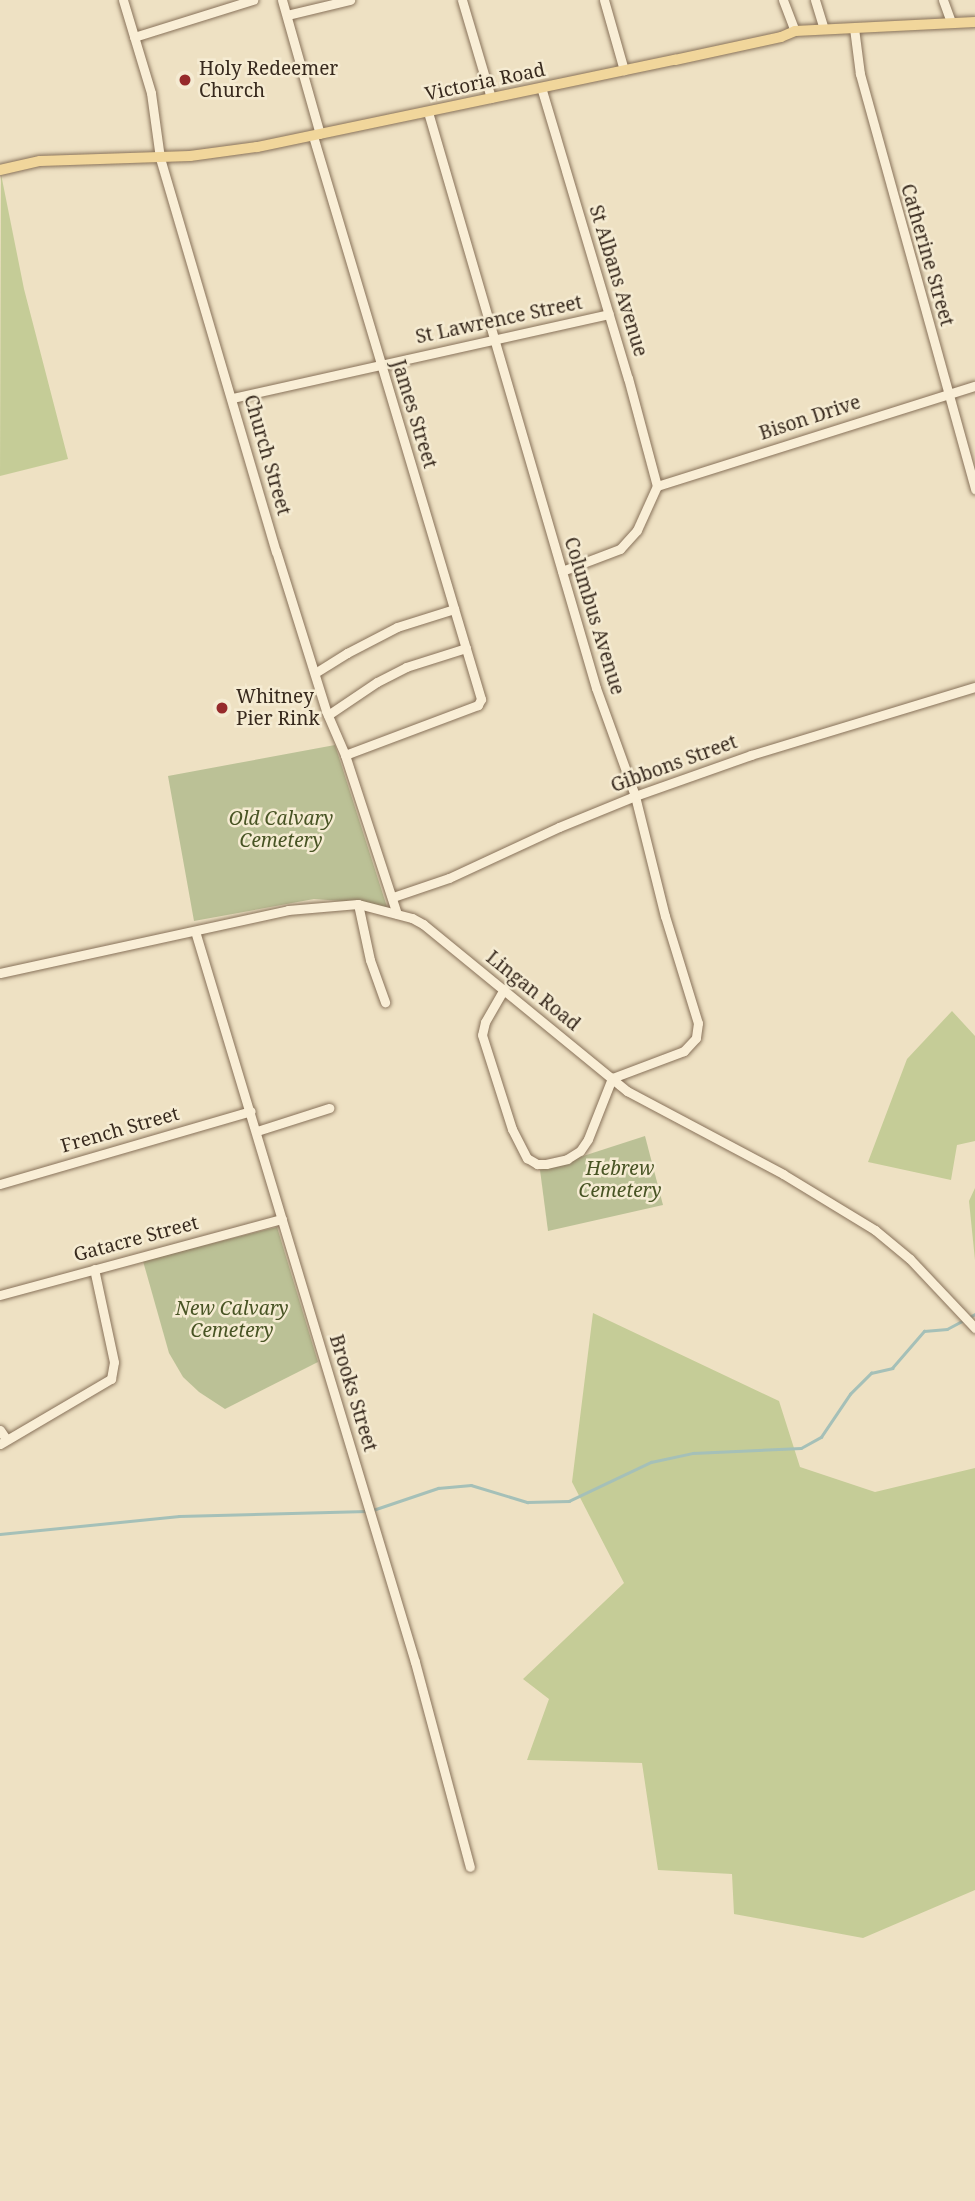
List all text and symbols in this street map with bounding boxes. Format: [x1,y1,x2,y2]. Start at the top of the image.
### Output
place label: Holy Redeemer Church [199,58,338,102]
street label: Victoria Road [423,58,547,106]
marker: Holy Redeemer Church [177,72,193,88]
street label: Catherine Street [896,181,958,329]
street label: St Albans Avenue [584,202,652,360]
street label: St Lawrence Street [414,291,584,349]
street label: James Street [387,357,441,471]
street label: Bison Drive [756,391,864,445]
street label: Church Street [239,392,295,518]
street label: Columbus Avenue [559,534,629,698]
place label: Whitney Pier Rink [236,686,320,730]
marker: Whitney Pier Rink [214,700,230,716]
street label: Gibbons Street [608,731,740,797]
park label: Old Calvary Cemetery [229,808,333,852]
street label: Lingan Road [481,946,585,1036]
street label: French Street [58,1102,182,1158]
park label: Hebrew Cemetery [579,1158,661,1202]
street label: Gatacre Street [71,1211,201,1267]
park label: New Calvary Cemetery [175,1298,289,1342]
street label: Brooks Street [324,1332,382,1454]

